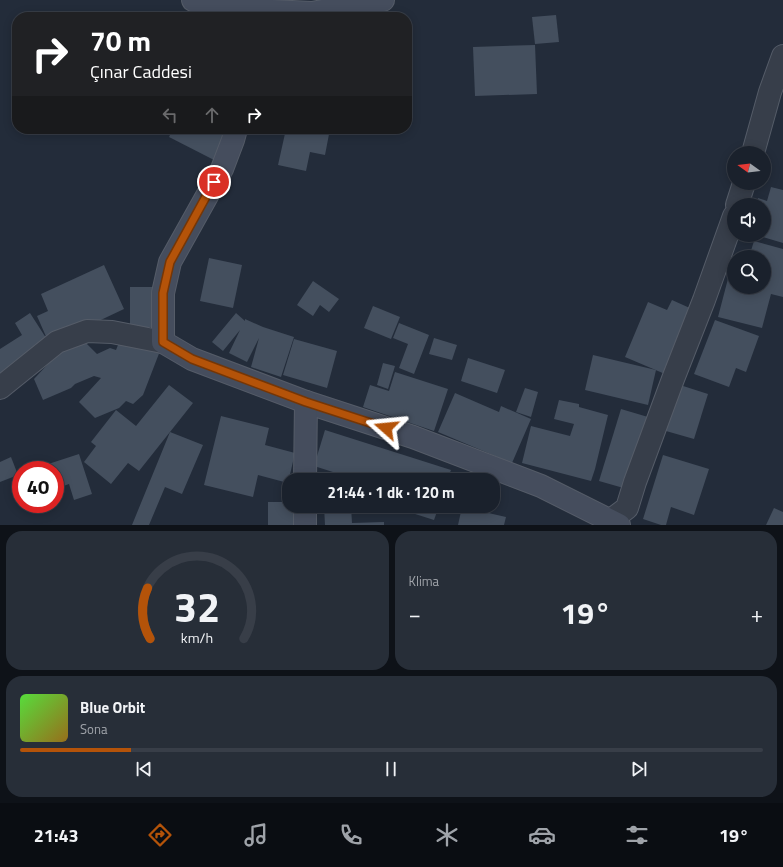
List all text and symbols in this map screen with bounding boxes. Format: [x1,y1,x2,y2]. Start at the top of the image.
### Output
text: 70 m [90,19,151,62]
icon: right [24,28,76,80]
text: Çınar Caddesi [90,58,192,85]
icon: left [159,104,181,126]
icon: ahead [201,104,223,126]
icon: right [243,104,265,126]
north arrow [727,146,771,190]
map controls [727,146,771,294]
pin [197,165,231,199]
icon: arrive [203,171,225,193]
button: sound [727,198,771,242]
button: search [727,250,771,294]
position arrow [365,407,407,449]
speed limit sign: 40 [12,461,64,513]
text: 21:44 · 1 dk · 120 m [327,481,455,504]
text: Klima [409,571,439,591]
text: 32 [174,574,221,637]
text: 19° [561,590,611,636]
text: − [409,597,421,631]
text: + [751,597,763,631]
text: km/h [181,626,213,648]
text: Blue Orbit [80,696,145,719]
text: Sona [80,719,107,739]
icon: previous [133,758,155,780]
icon: pause [380,758,402,780]
icon: next [628,758,650,780]
icon: directions [146,821,174,849]
icon: music [242,821,270,849]
icon: phone [337,821,365,849]
icon: climate [433,821,461,849]
icon: car [528,821,556,849]
icon: filters [623,821,651,849]
text: 21:43 [34,822,79,849]
text: 19° [719,822,749,849]

